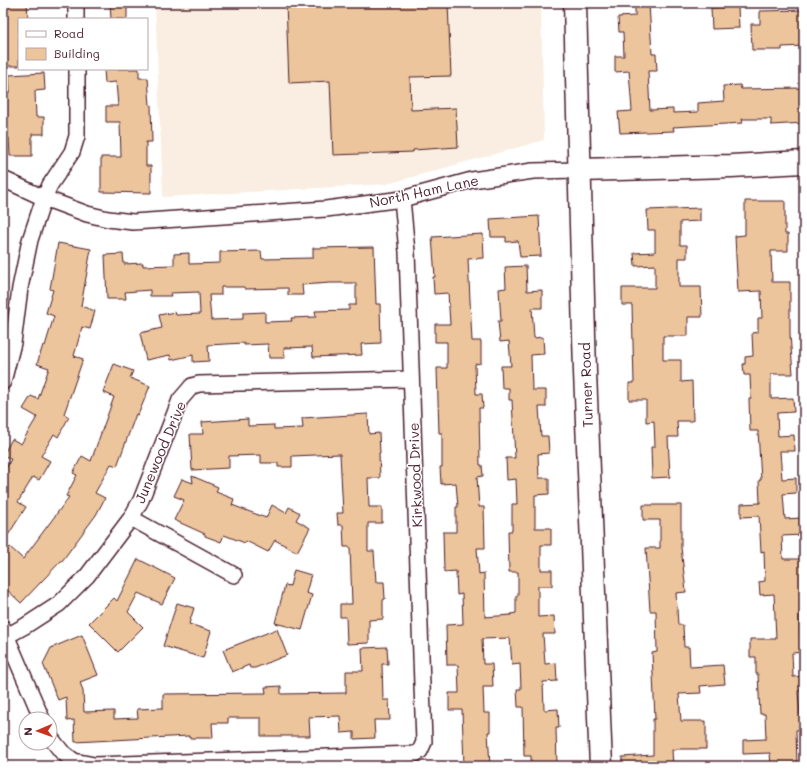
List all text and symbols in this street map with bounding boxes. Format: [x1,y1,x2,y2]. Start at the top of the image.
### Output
legend [18,18,148,70]
text: Road [54,25,84,41]
text: Building [54,45,100,61]
street label: North Ham Lane [368,170,480,212]
street label: Turner Road [575,342,597,428]
street label: Junewood Drive [130,398,190,506]
street label: Kirkwood Drive [404,422,426,528]
north arrow [18,711,58,751]
text: N [20,727,35,736]

